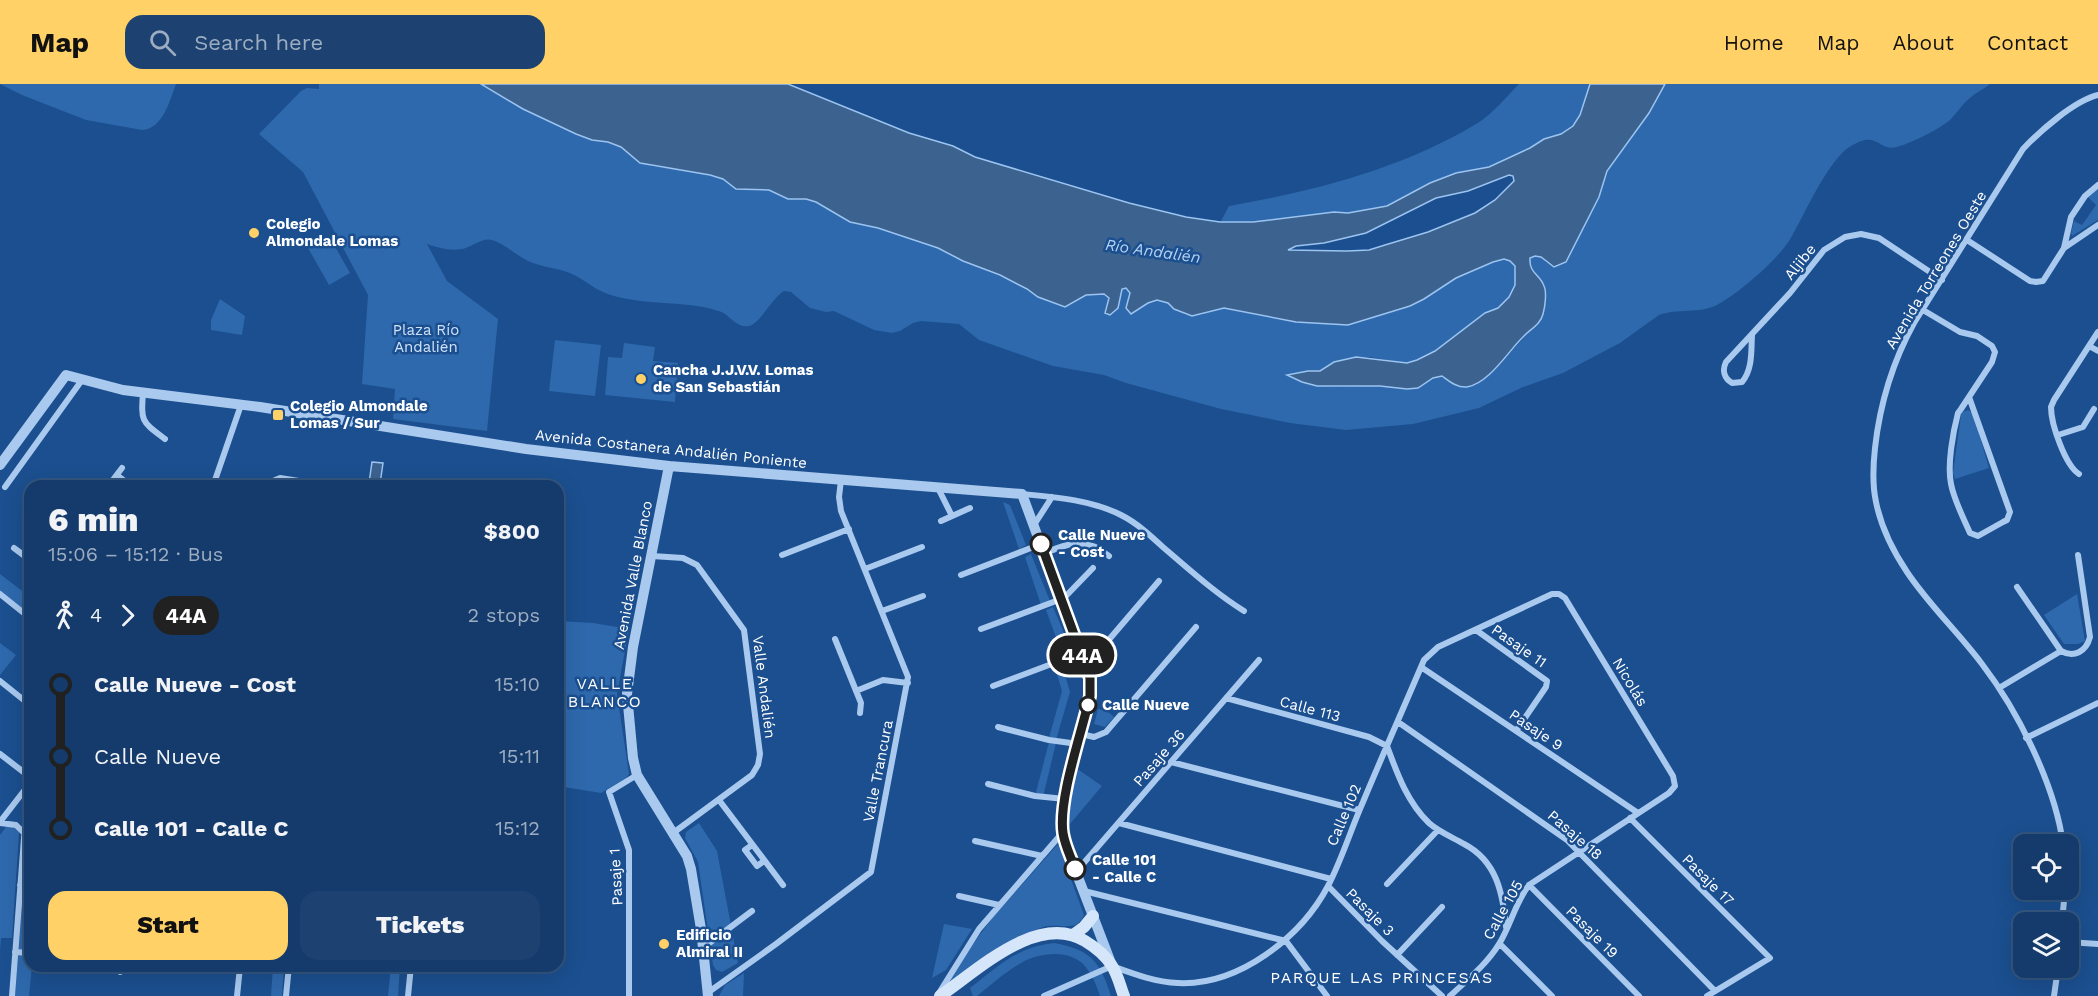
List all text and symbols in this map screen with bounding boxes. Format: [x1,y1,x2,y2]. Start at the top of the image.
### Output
search box [125,15,545,69]
text: Map [30,26,89,59]
icon: search [146,26,179,59]
text: Search here [194,30,323,55]
text: Home [1724,30,1784,55]
text: Map [1817,30,1860,55]
text: About [1893,30,1954,55]
text: Contact [1987,30,2068,55]
street label: Avenida Torreones Oeste [1882,188,1990,352]
place label: Colegio Almondale Lomas [266,215,398,250]
marker: Colegio Almondale Lomas [247,226,261,240]
water label: Río Andalién [1104,235,1202,267]
street label: Aljibe [1780,241,1820,283]
park label: Plaza Río Andalién [393,321,459,356]
place label: Cancha J.J.V.V. Lomas de San Sebastián [653,361,814,396]
marker: Cancha J.J.V.V. Lomas de San Sebastián [634,372,648,386]
place label: Colegio Almondale Lomas / Sur [290,397,428,432]
marker: Colegio Almondale Lomas / Sur [271,408,285,422]
street label: Avenida Costanera Andalién Poniente [534,426,808,472]
street label: Avenida Valle Blanco [610,499,656,651]
text: 6 min [48,500,139,539]
text: $800 [484,519,540,544]
place label: Calle Nueve - Cost [1058,526,1146,561]
marker: Calle Nueve - Cost [1030,533,1052,555]
text: 15:06 – 15:12 · Bus [48,542,223,566]
icon: walk [48,599,81,632]
icon: forward [111,599,144,632]
text: 4 [90,603,102,627]
text: 44A [165,603,207,628]
text: 2 stops [468,603,540,627]
street label: Pasaje 11 [1488,621,1550,671]
street label: Valle Andalién [749,635,779,739]
line badge: 44A [1048,636,1116,674]
text: 44A [1061,643,1103,668]
street label: Nicolás [1609,654,1652,710]
text: Calle Nueve - Cost [94,672,296,697]
text: 15:10 [494,672,540,696]
district label: VALLE BLANCO [568,674,642,711]
street label: Calle 113 [1278,692,1342,726]
marker: Calle Nueve [1079,696,1097,714]
place label: Calle Nueve [1102,696,1190,714]
street label: Pasaje 9 [1506,705,1566,755]
street label: Valle Trancura [859,718,897,824]
street label: Pasaje 36 [1129,726,1189,790]
text: Calle Nueve [94,744,221,769]
text: 15:11 [499,744,540,768]
street label: Calle 102 [1323,781,1365,849]
street label: Pasaje 18 [1544,806,1606,864]
text: Calle 101 - Calle C [94,816,288,841]
text: 15:12 [495,816,540,840]
map controls [2013,834,2079,978]
button: locate [2013,834,2079,900]
street label: Pasaje 1 [606,848,626,906]
street label: Pasaje 17 [1678,850,1738,910]
place label: Calle 101 - Calle C [1092,851,1156,886]
marker: Calle 101 - Calle C [1064,858,1086,880]
street label: Calle 105 [1479,877,1527,943]
street label: Pasaje 3 [1342,884,1398,940]
button: Start [48,891,288,960]
button: Tickets [300,891,540,960]
street label: Pasaje 19 [1562,902,1622,962]
button: layers [2013,912,2079,978]
place label: Edificio Almiral II [676,926,743,961]
marker: Edificio Almiral II [657,937,671,951]
district label: PARQUE LAS PRINCESAS [1270,968,1494,987]

